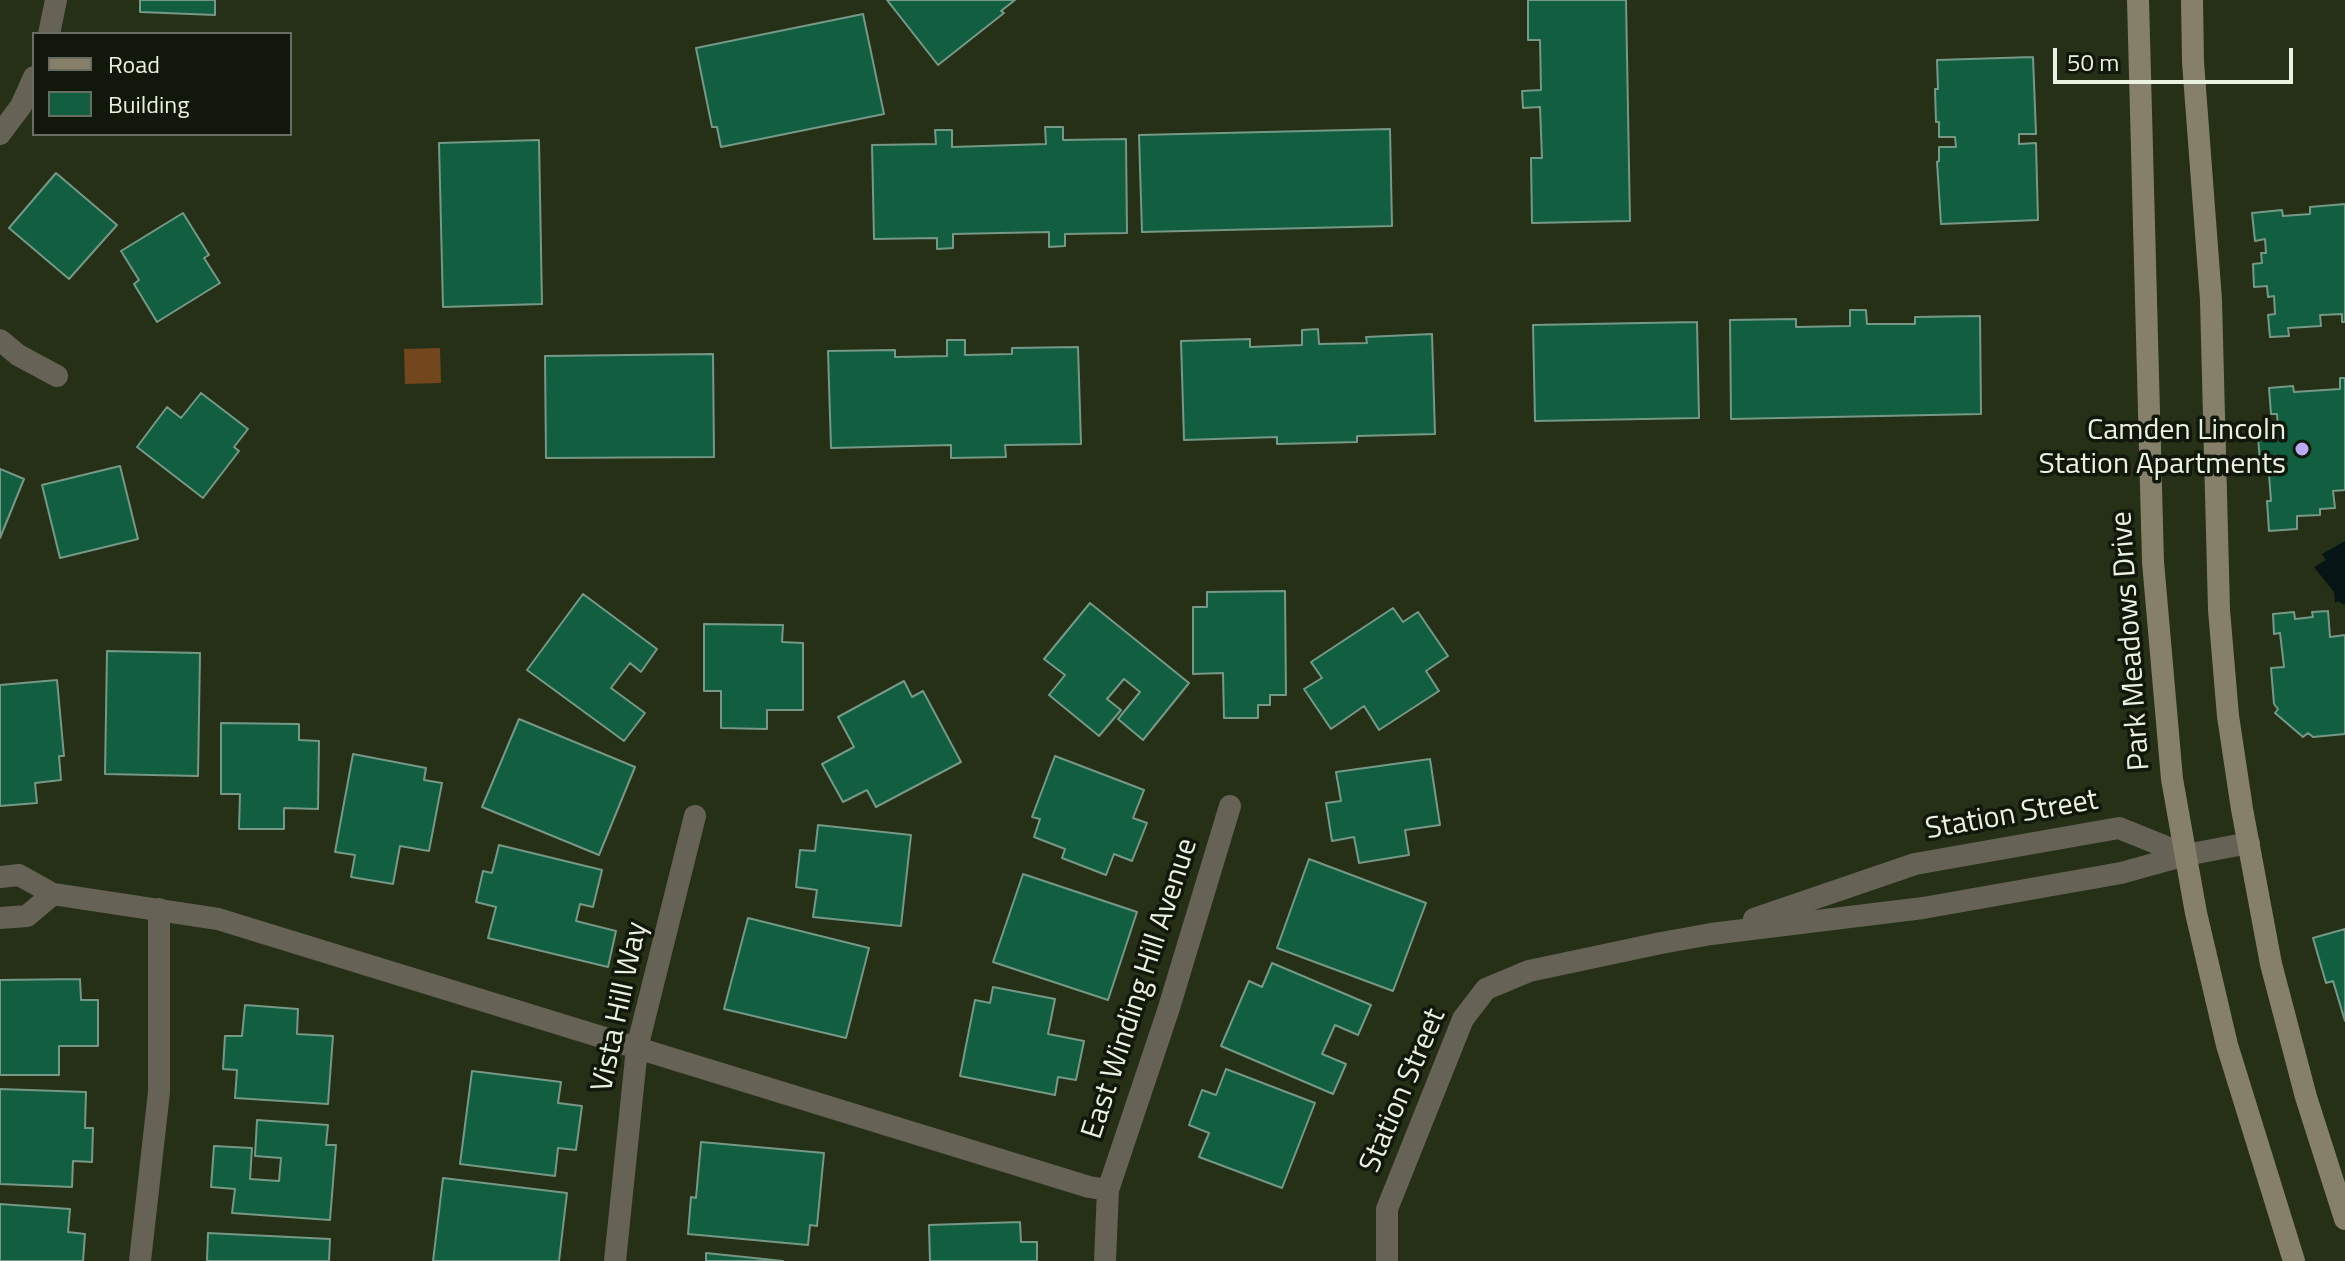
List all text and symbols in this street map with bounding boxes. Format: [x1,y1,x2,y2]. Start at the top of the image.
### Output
legend [32,32,292,136]
scale bar [2057,32,2297,82]
text: 50 m [2067,44,2119,80]
text: Road [108,46,160,82]
text: Building [108,86,190,122]
place label: Camden Lincoln Station Apartments [2038,414,2286,484]
marker: Camden Lincoln Station Apartments [2293,440,2311,458]
street label: Park Meadows Drive [2105,510,2159,772]
street label: Station Street [1923,783,2101,849]
street label: East Winding Hill Avenue [1075,834,1207,1144]
street label: Vista Hill Way [585,919,657,1095]
street label: Station Street [1353,1004,1455,1178]

